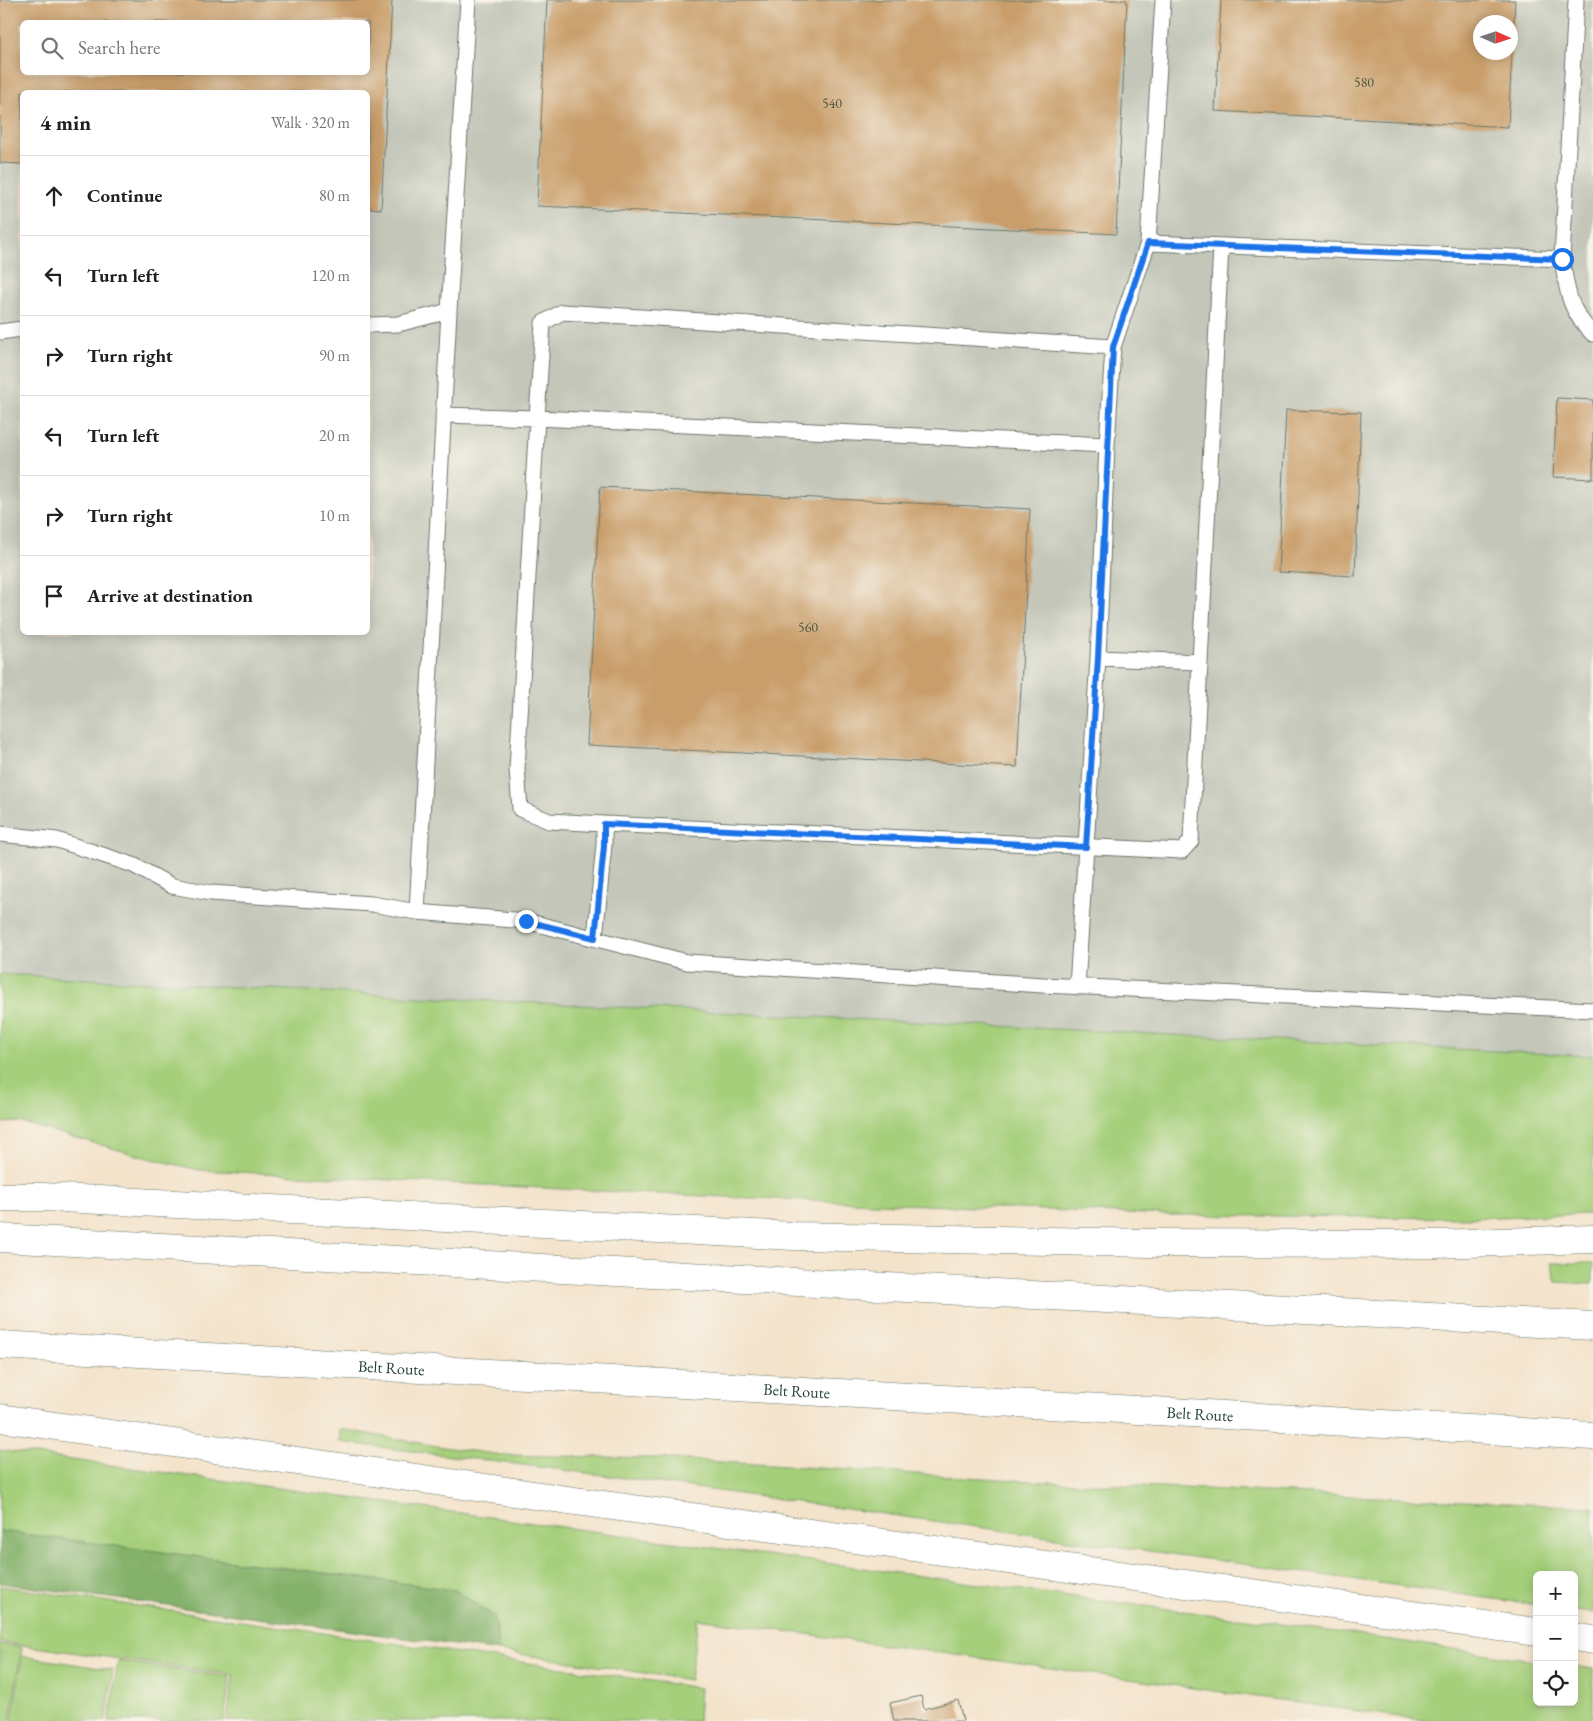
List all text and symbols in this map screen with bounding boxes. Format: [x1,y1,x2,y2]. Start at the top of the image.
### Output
north arrow [1473,15,1518,60]
search box [20,20,370,75]
icon: search [38,34,66,62]
text: Search here [78,35,160,60]
house number: 580 [1354,73,1374,91]
house number: 540 [822,94,842,112]
text: 4 min [40,109,91,136]
text: Walk · 320 m [271,112,350,133]
icon: ahead [40,182,68,210]
text: Continue [87,183,162,208]
text: 80 m [319,185,350,206]
route start [1551,248,1574,271]
icon: left [40,262,68,290]
text: Turn left [87,263,159,288]
text: 120 m [311,265,350,286]
icon: right [40,342,68,370]
text: Turn right [87,343,173,368]
text: 90 m [319,345,350,366]
icon: left [40,422,68,450]
text: Turn left [87,423,159,448]
text: 20 m [319,425,350,446]
icon: right [40,502,68,530]
text: Turn right [87,503,173,528]
text: 10 m [319,505,350,526]
icon: arrive [40,582,68,610]
text: Arrive at destination [87,583,253,608]
house number: 560 [798,618,818,636]
route end [515,910,538,933]
street label: Belt Route [357,1355,425,1380]
street label: Belt Route [763,1379,831,1403]
street label: Belt Route [1166,1402,1234,1426]
map controls [1533,1571,1578,1706]
button: + [1533,1571,1578,1616]
button: − [1533,1616,1578,1661]
button: locate [1533,1661,1578,1706]

